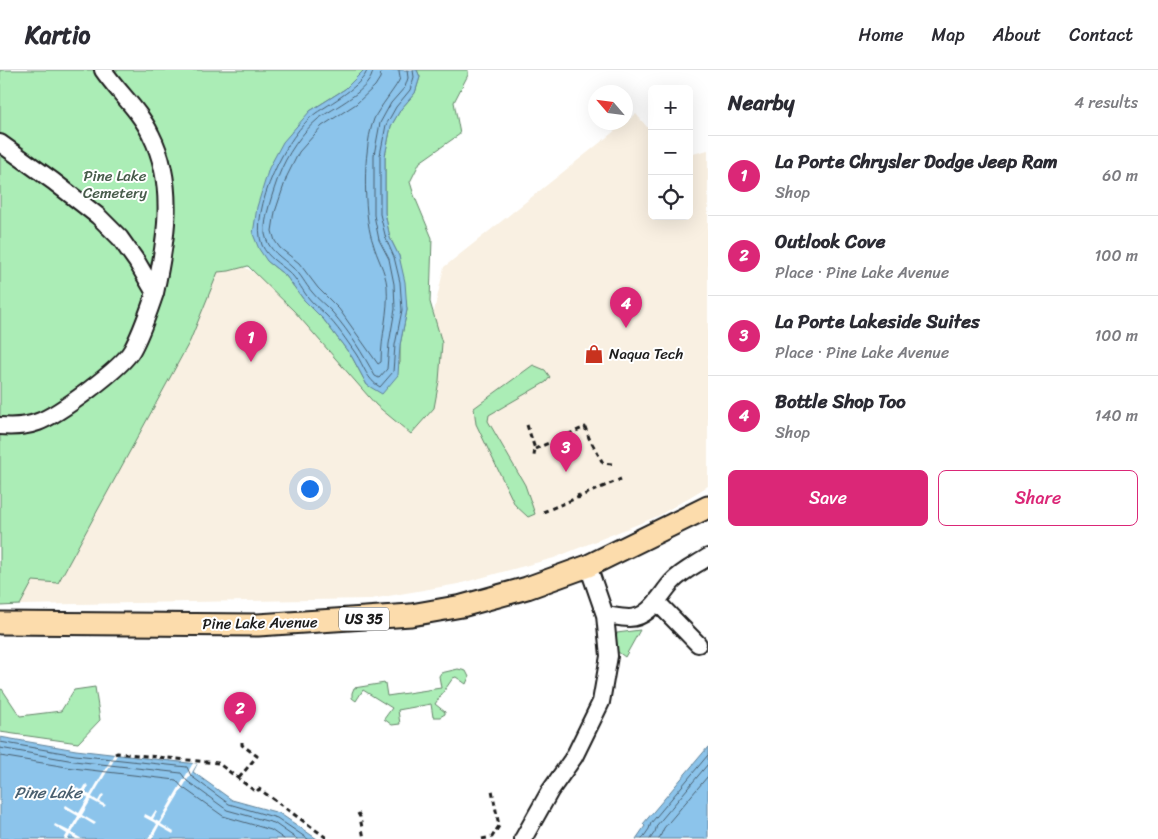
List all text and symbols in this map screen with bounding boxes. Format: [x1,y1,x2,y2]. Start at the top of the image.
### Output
text: Kartio [25,14,90,56]
text: Home [859,19,904,51]
text: Map [932,19,965,51]
text: About [993,19,1041,51]
text: Contact [1069,19,1133,51]
text: Nearby [728,84,794,122]
north arrow [588,85,633,130]
map controls [648,85,693,220]
button: + [648,85,693,130]
text: 4 results [1074,88,1138,117]
button: − [648,130,693,175]
text: La Porte Chrysler Dodge Jeep Ram [775,145,1058,178]
text: 1 [741,161,747,190]
text: 60 m [1102,161,1138,190]
park label: Pine Lake Cemetery [83,163,147,206]
button: locate [648,175,693,220]
text: Shop [775,178,810,207]
text: Outlook Cove [775,225,885,258]
text: 2 [739,241,749,270]
text: 100 m [1094,241,1138,270]
text: Place · Pine Lake Avenue [775,258,949,287]
pin: 4 [610,287,642,328]
text: La Porte Lakeside Suites [775,305,980,338]
pin: 1 [235,321,267,362]
text: 3 [740,321,748,350]
text: 100 m [1094,321,1138,350]
text: Place · Pine Lake Avenue [775,338,949,367]
place label: Naqua Tech [609,341,684,367]
shop icon: Naqua Tech [583,343,605,365]
text: Bottle Shop Too [775,385,906,418]
text: 4 [739,401,749,430]
text: 140 m [1095,401,1138,430]
text: Shop [775,418,810,447]
pin: 3 [550,431,582,472]
button: Save [728,470,928,526]
button: Share [938,470,1138,526]
your location [297,476,323,502]
road number: US 35 [339,608,389,630]
street label: Pine Lake Avenue [202,609,318,637]
pin: 2 [224,692,256,733]
water label: Pine Lake [14,778,83,807]

